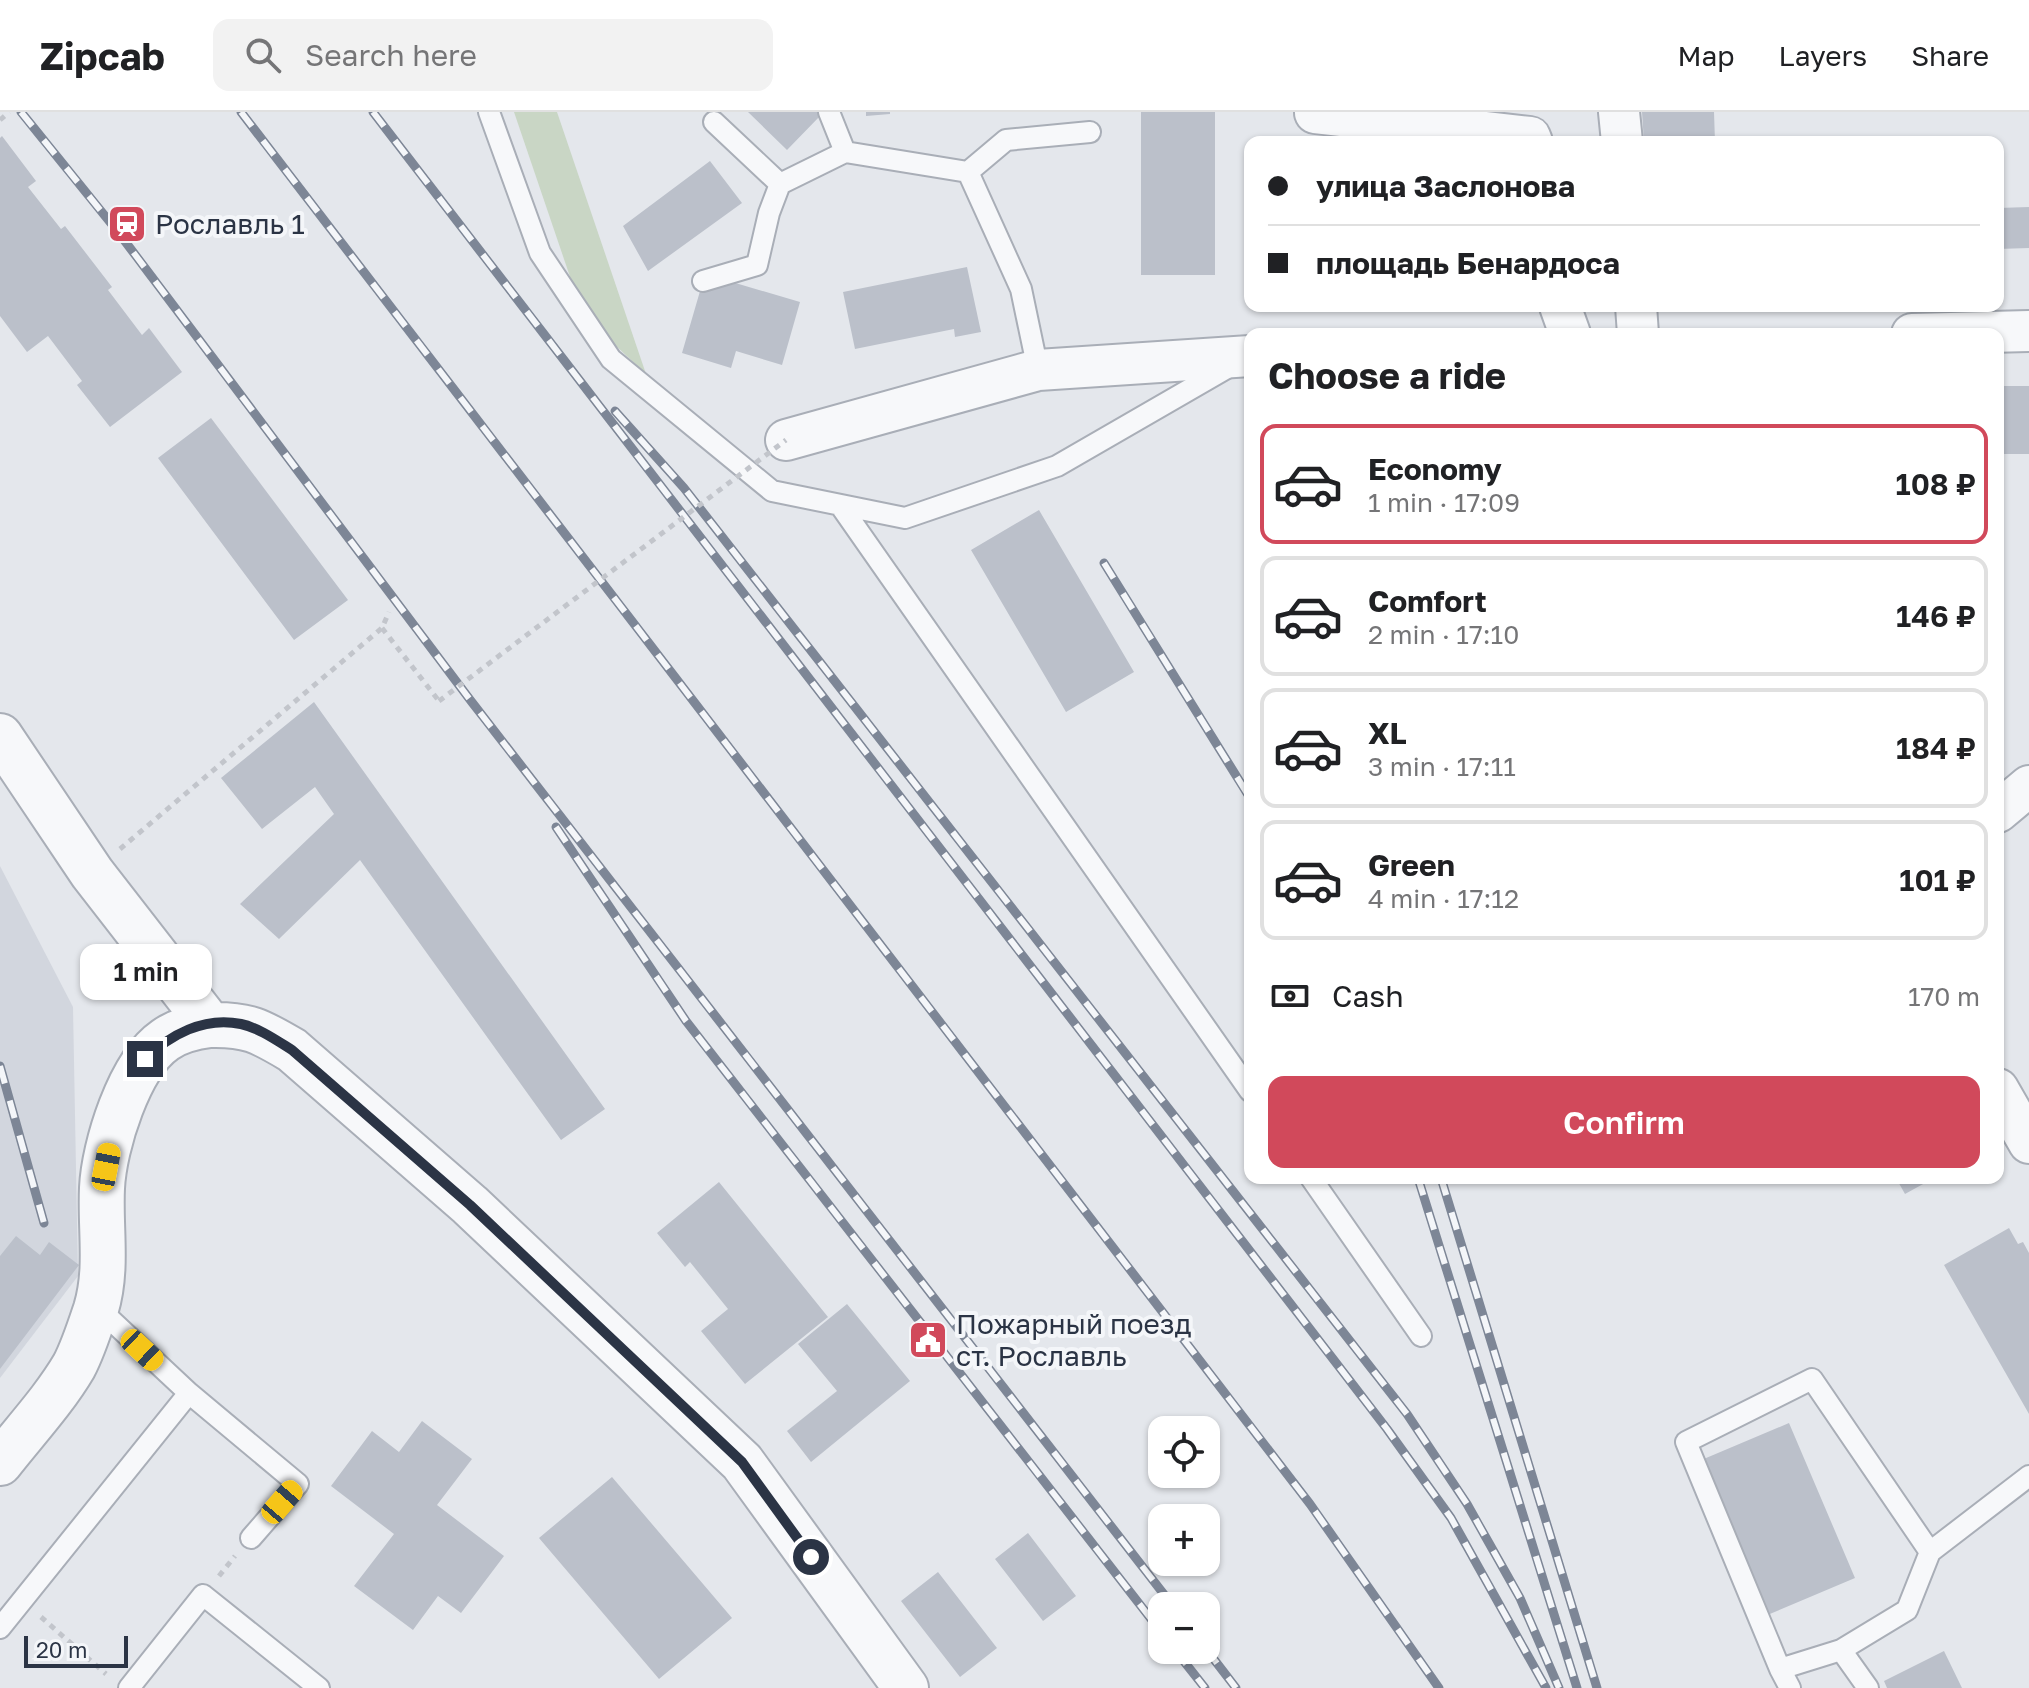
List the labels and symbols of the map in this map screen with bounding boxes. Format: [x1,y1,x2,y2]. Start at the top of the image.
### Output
station icon: Рославль 1 [106,203,148,245]
place label: Рославль 1 [155,207,305,240]
callout: 1 min [79,943,211,999]
route end [127,1041,163,1077]
car [90,1141,122,1193]
place label: Пожарный поезд ст. Рославль [956,1307,1192,1372]
public building icon: Пожарный поезд ст. Рославль [907,1319,949,1361]
car [116,1325,168,1375]
car [257,1476,307,1528]
route start [793,1539,829,1575]
scale bar [24,1632,128,1668]

